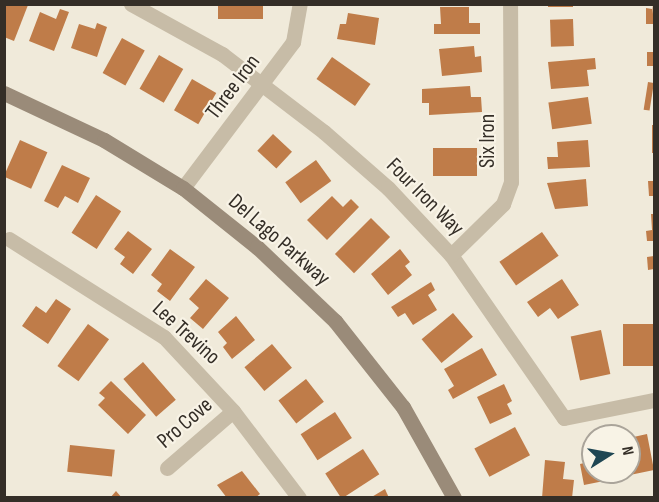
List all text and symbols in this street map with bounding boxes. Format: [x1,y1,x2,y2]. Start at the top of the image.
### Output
street label: Three Iron [200,49,266,125]
street label: Six Iron [475,114,501,168]
street label: Four Iron Way [381,153,469,241]
street label: Del Lago Parkway [223,189,335,291]
street label: Lee Trevino [147,296,225,370]
street label: Pro Cove [152,392,218,454]
north arrow [581,424,641,484]
text: N [617,445,637,457]

